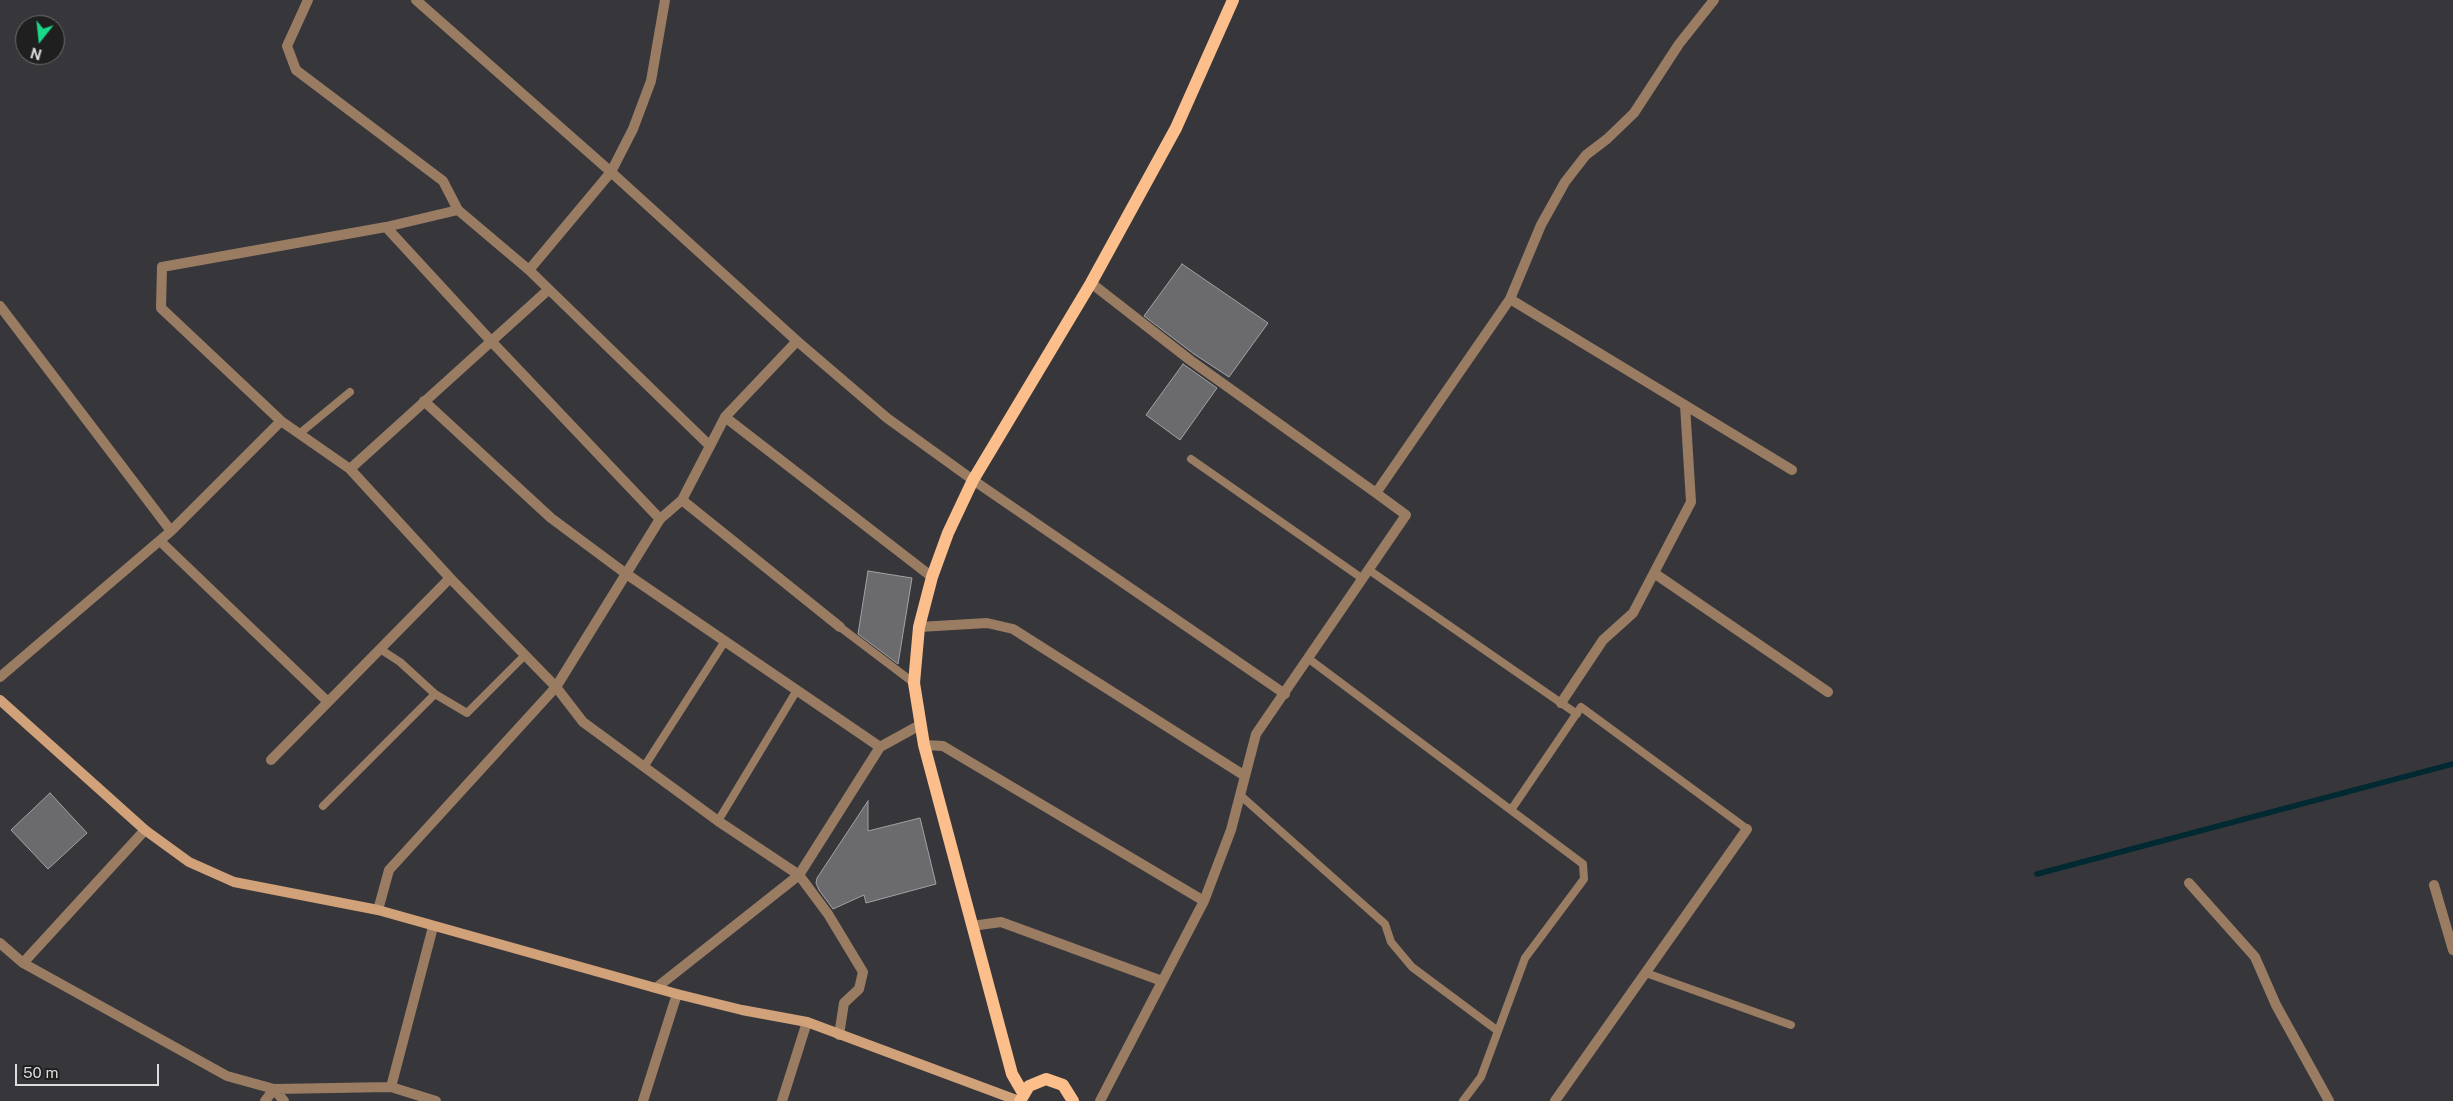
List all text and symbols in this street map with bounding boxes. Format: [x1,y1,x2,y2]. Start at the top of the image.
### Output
north arrow [15,15,65,65]
text: N [29,44,44,63]
scale bar [18,1054,161,1086]
text: 50 m [23,1064,58,1081]

